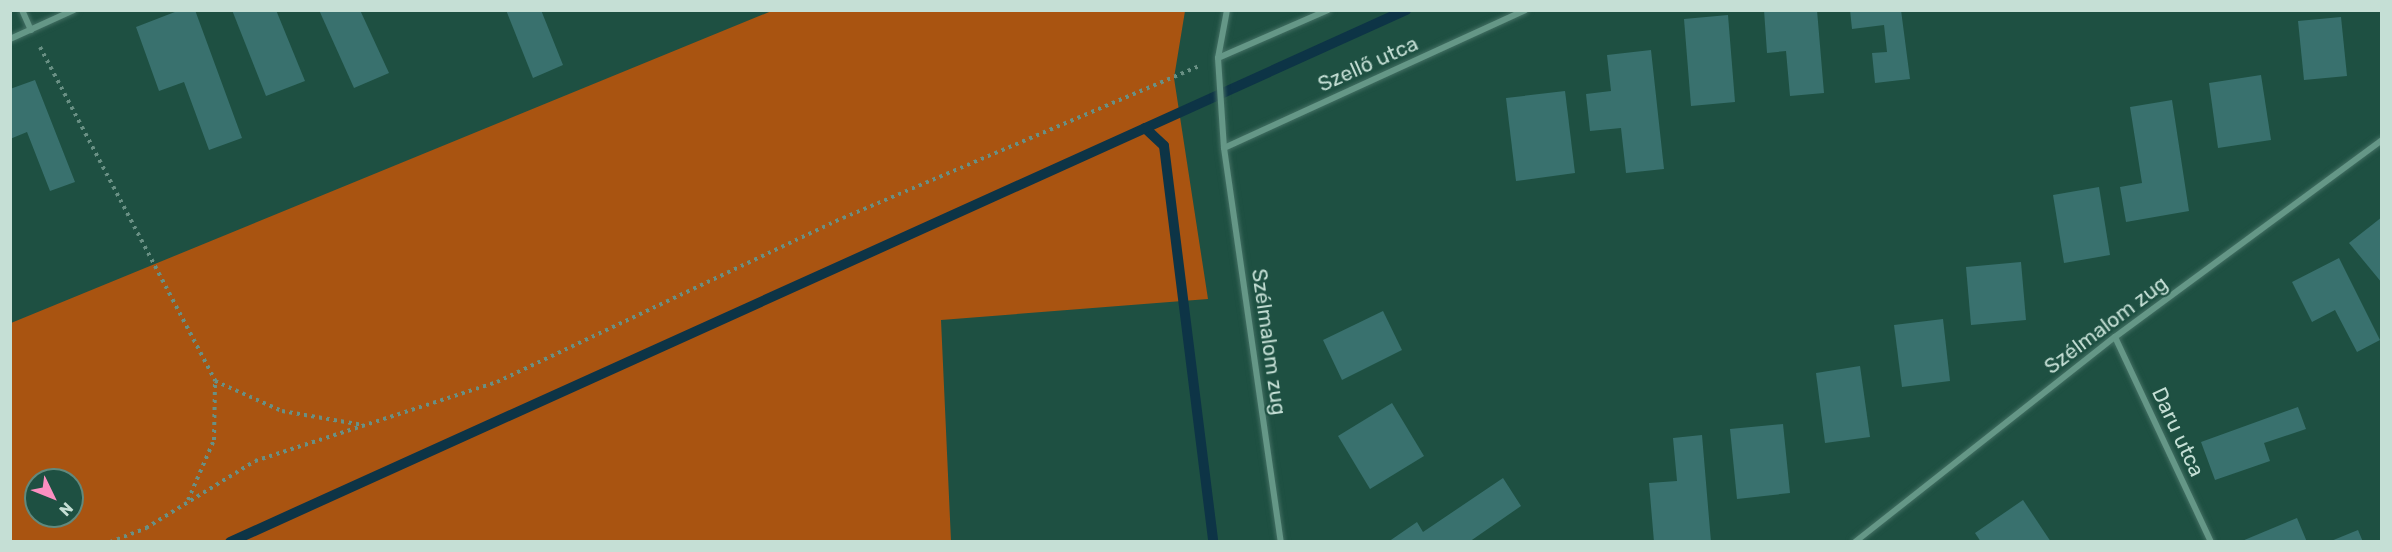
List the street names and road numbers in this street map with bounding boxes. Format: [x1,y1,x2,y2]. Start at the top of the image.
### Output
street label: Szellő utca [1314,31,1422,97]
street label: Szélmalom zug [1246,267,1292,417]
street label: Szélmalom zug [2039,271,2173,379]
street label: Daru utca [2146,383,2210,481]

